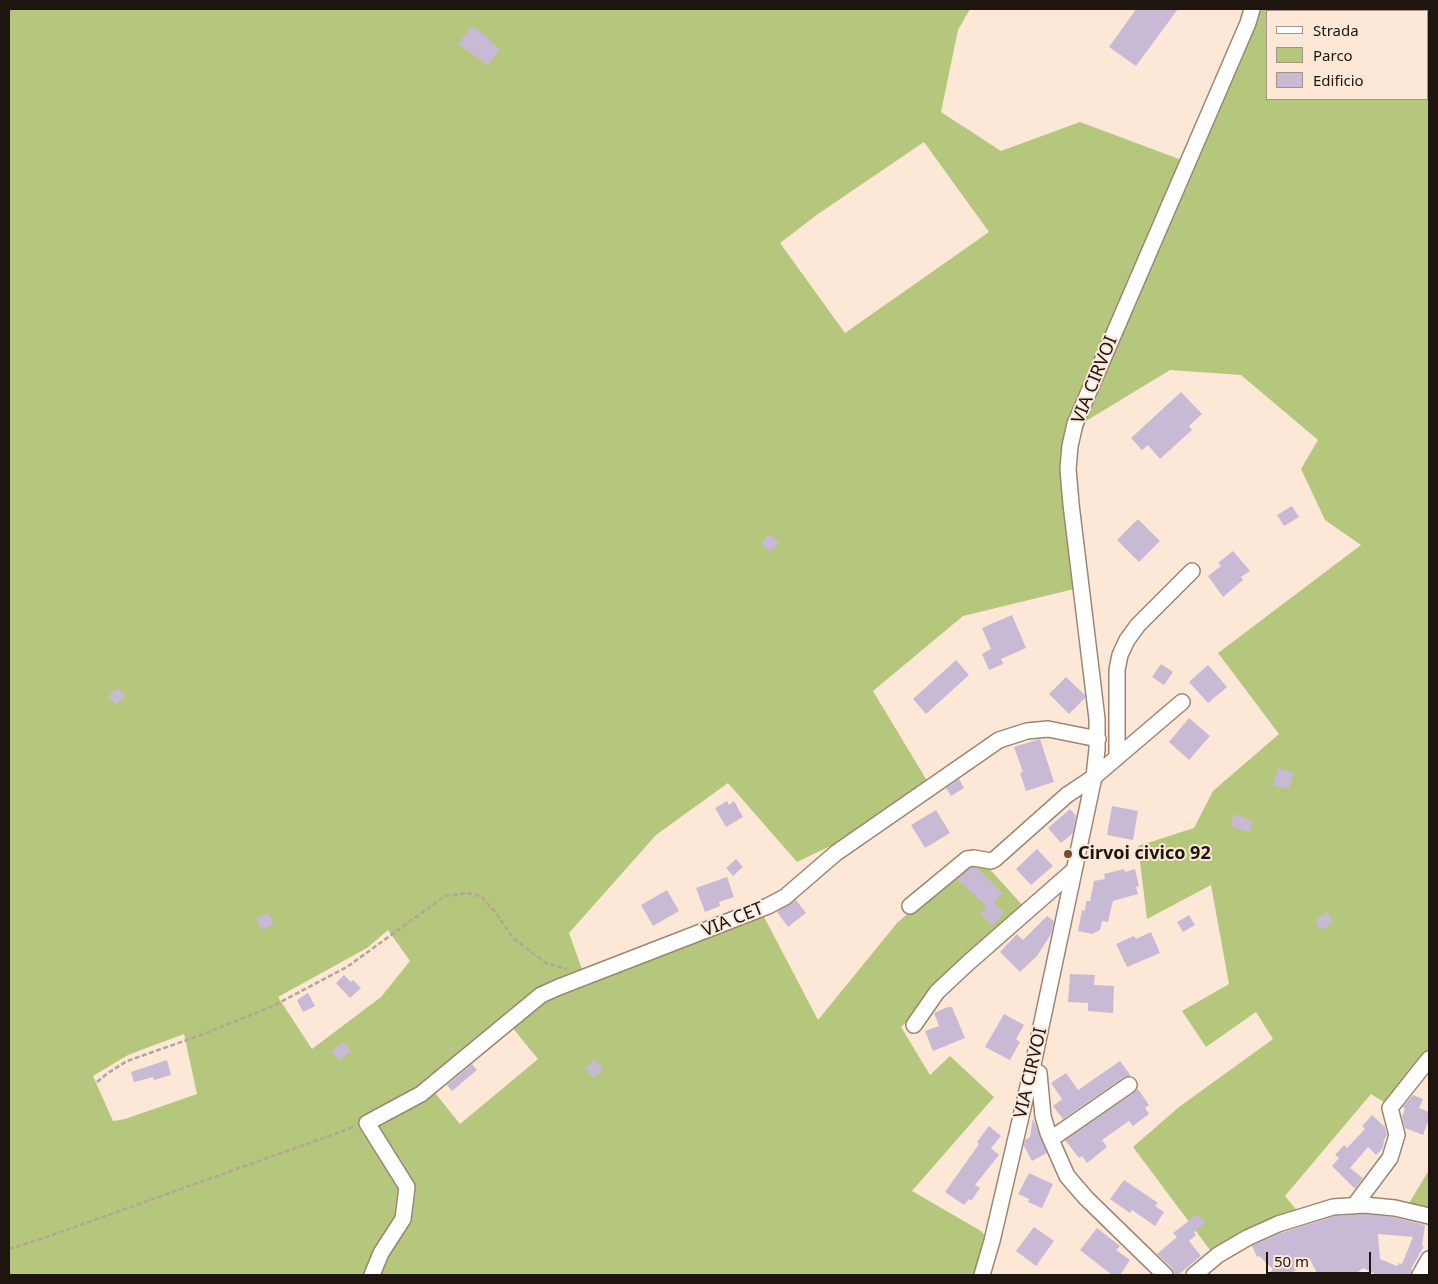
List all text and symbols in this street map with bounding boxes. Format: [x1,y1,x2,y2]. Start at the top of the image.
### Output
legend [1266,10,1428,100]
text: Strada [1313,20,1359,40]
text: Parco [1313,45,1353,65]
text: Edificio [1313,70,1364,90]
street label: VIA CIRVOI [1068,333,1122,427]
place label: Cirvoi civico 92 [1078,843,1211,865]
marker: Cirvoi civico 92 [1062,848,1074,860]
street label: VIA CET [699,898,767,942]
street label: VIA CIRVOI [1010,1025,1052,1121]
scale bar [1268,1242,1373,1274]
text: 50 m [1274,1251,1309,1271]

